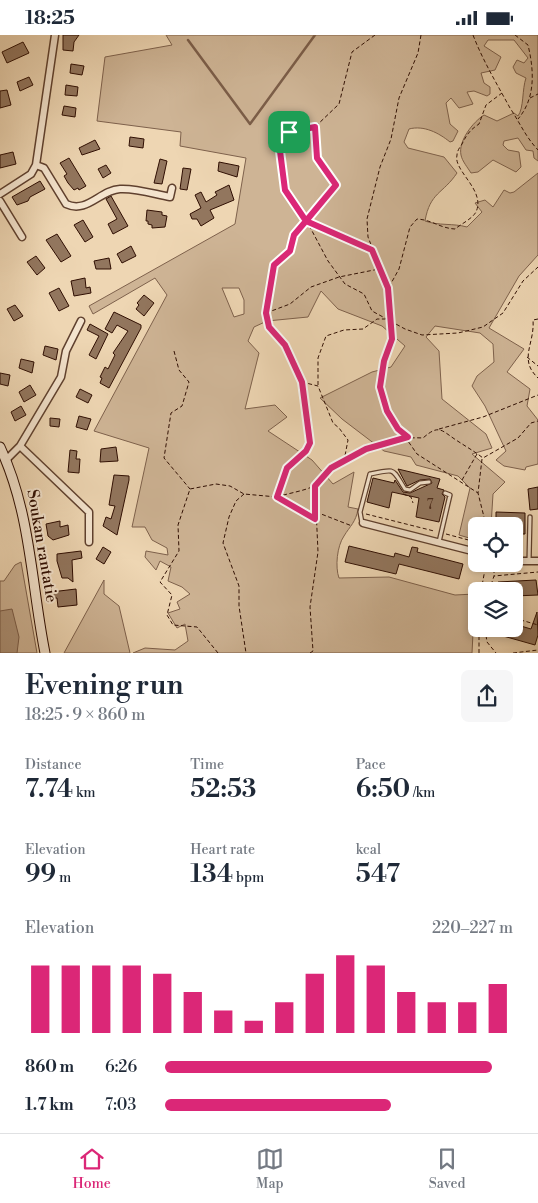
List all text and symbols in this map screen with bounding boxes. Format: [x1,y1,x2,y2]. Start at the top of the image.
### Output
text: 18:25 [25,6,75,30]
pin [268,111,310,153]
icon: arrive [275,118,303,146]
street label: Soukan rantatie [22,488,62,604]
house number: 7 [426,496,434,514]
map controls [468,517,523,637]
button: locate [468,517,523,572]
button: layers [468,582,523,637]
text: Evening run [25,668,184,703]
button: share [461,670,513,722]
text: 18:25 · 9 × 860 m [25,705,145,725]
text: Distance [25,756,82,774]
text: Time [190,756,224,774]
text: Pace [356,756,386,774]
text: 7.74 [25,774,73,805]
text: 52:53 [190,774,256,805]
text: 6:50 [356,774,410,805]
text: km [73,784,96,802]
text: /km [410,784,435,802]
text: Elevation [25,841,86,859]
text: Heart rate [190,841,255,859]
text: kcal [356,841,381,859]
text: 99 [25,859,56,890]
text: 134 [190,859,233,890]
text: 547 [356,859,400,890]
text: m [56,869,71,887]
text: bpm [233,869,264,887]
text: Elevation [25,918,94,938]
text: 220–227 m [432,918,513,938]
text: 860 m [25,1057,74,1077]
text: 6:26 [105,1057,137,1077]
text: 1.7 km [25,1095,74,1115]
text: 7:03 [105,1095,136,1115]
tab: Home [72,1145,111,1193]
tab: Map [256,1145,284,1193]
tab: Saved [429,1145,466,1193]

